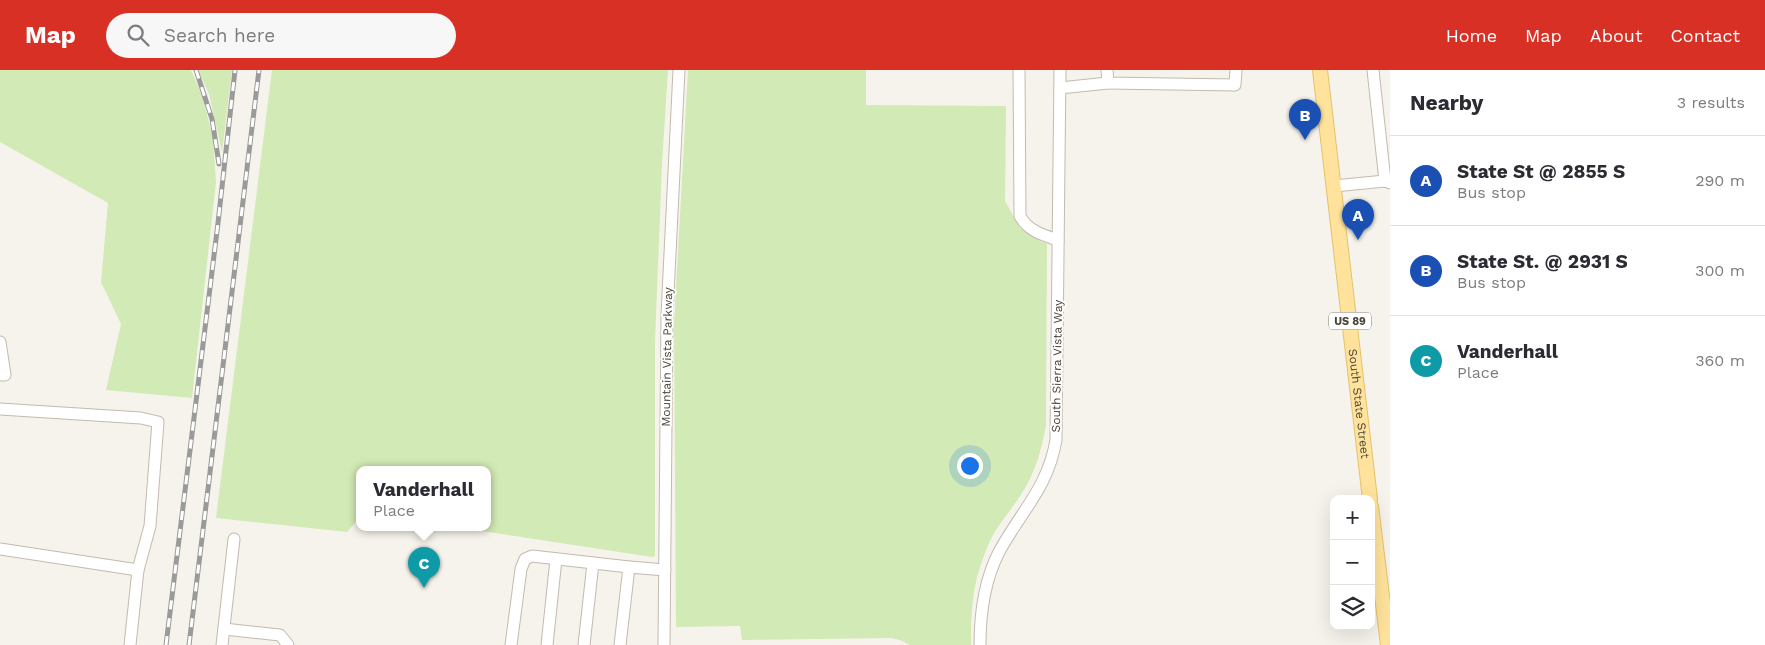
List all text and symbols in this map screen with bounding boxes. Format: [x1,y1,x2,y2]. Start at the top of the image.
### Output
search box [106,13,456,58]
text: Map [25,21,76,49]
icon: search [124,21,152,49]
text: Search here [164,24,275,47]
text: Home [1446,25,1497,46]
text: Map [1525,25,1562,46]
text: About [1590,25,1642,46]
text: Contact [1670,25,1740,46]
text: Nearby [1410,90,1483,115]
text: 3 results [1677,93,1745,112]
pin: B [1289,99,1321,140]
text: State St @ 2855 S [1457,160,1625,183]
text: A [1421,171,1431,190]
text: 290 m [1695,171,1745,190]
text: Bus stop [1457,183,1526,202]
pin: A [1342,199,1374,240]
text: State St. @ 2931 S [1457,250,1628,273]
text: B [1421,261,1431,280]
text: 300 m [1695,261,1745,280]
text: Bus stop [1457,273,1526,292]
street label: Mountain Vista Parkway [659,286,675,427]
street label: South Sierra Vista Way [1049,299,1065,432]
road number: US 89 [1329,312,1371,330]
text: Vanderhall [1457,340,1558,363]
street label: South State Street [1346,348,1372,459]
text: C [1421,351,1431,370]
text: 360 m [1695,351,1745,370]
text: Place [1457,363,1499,382]
your location [957,453,983,479]
popup [356,466,491,531]
text: Vanderhall [373,478,474,501]
map controls [1330,495,1375,630]
button: + [1330,495,1375,540]
text: Place [373,501,415,520]
button: − [1330,540,1375,585]
pin: C [408,547,440,588]
button: layers [1330,585,1375,630]

